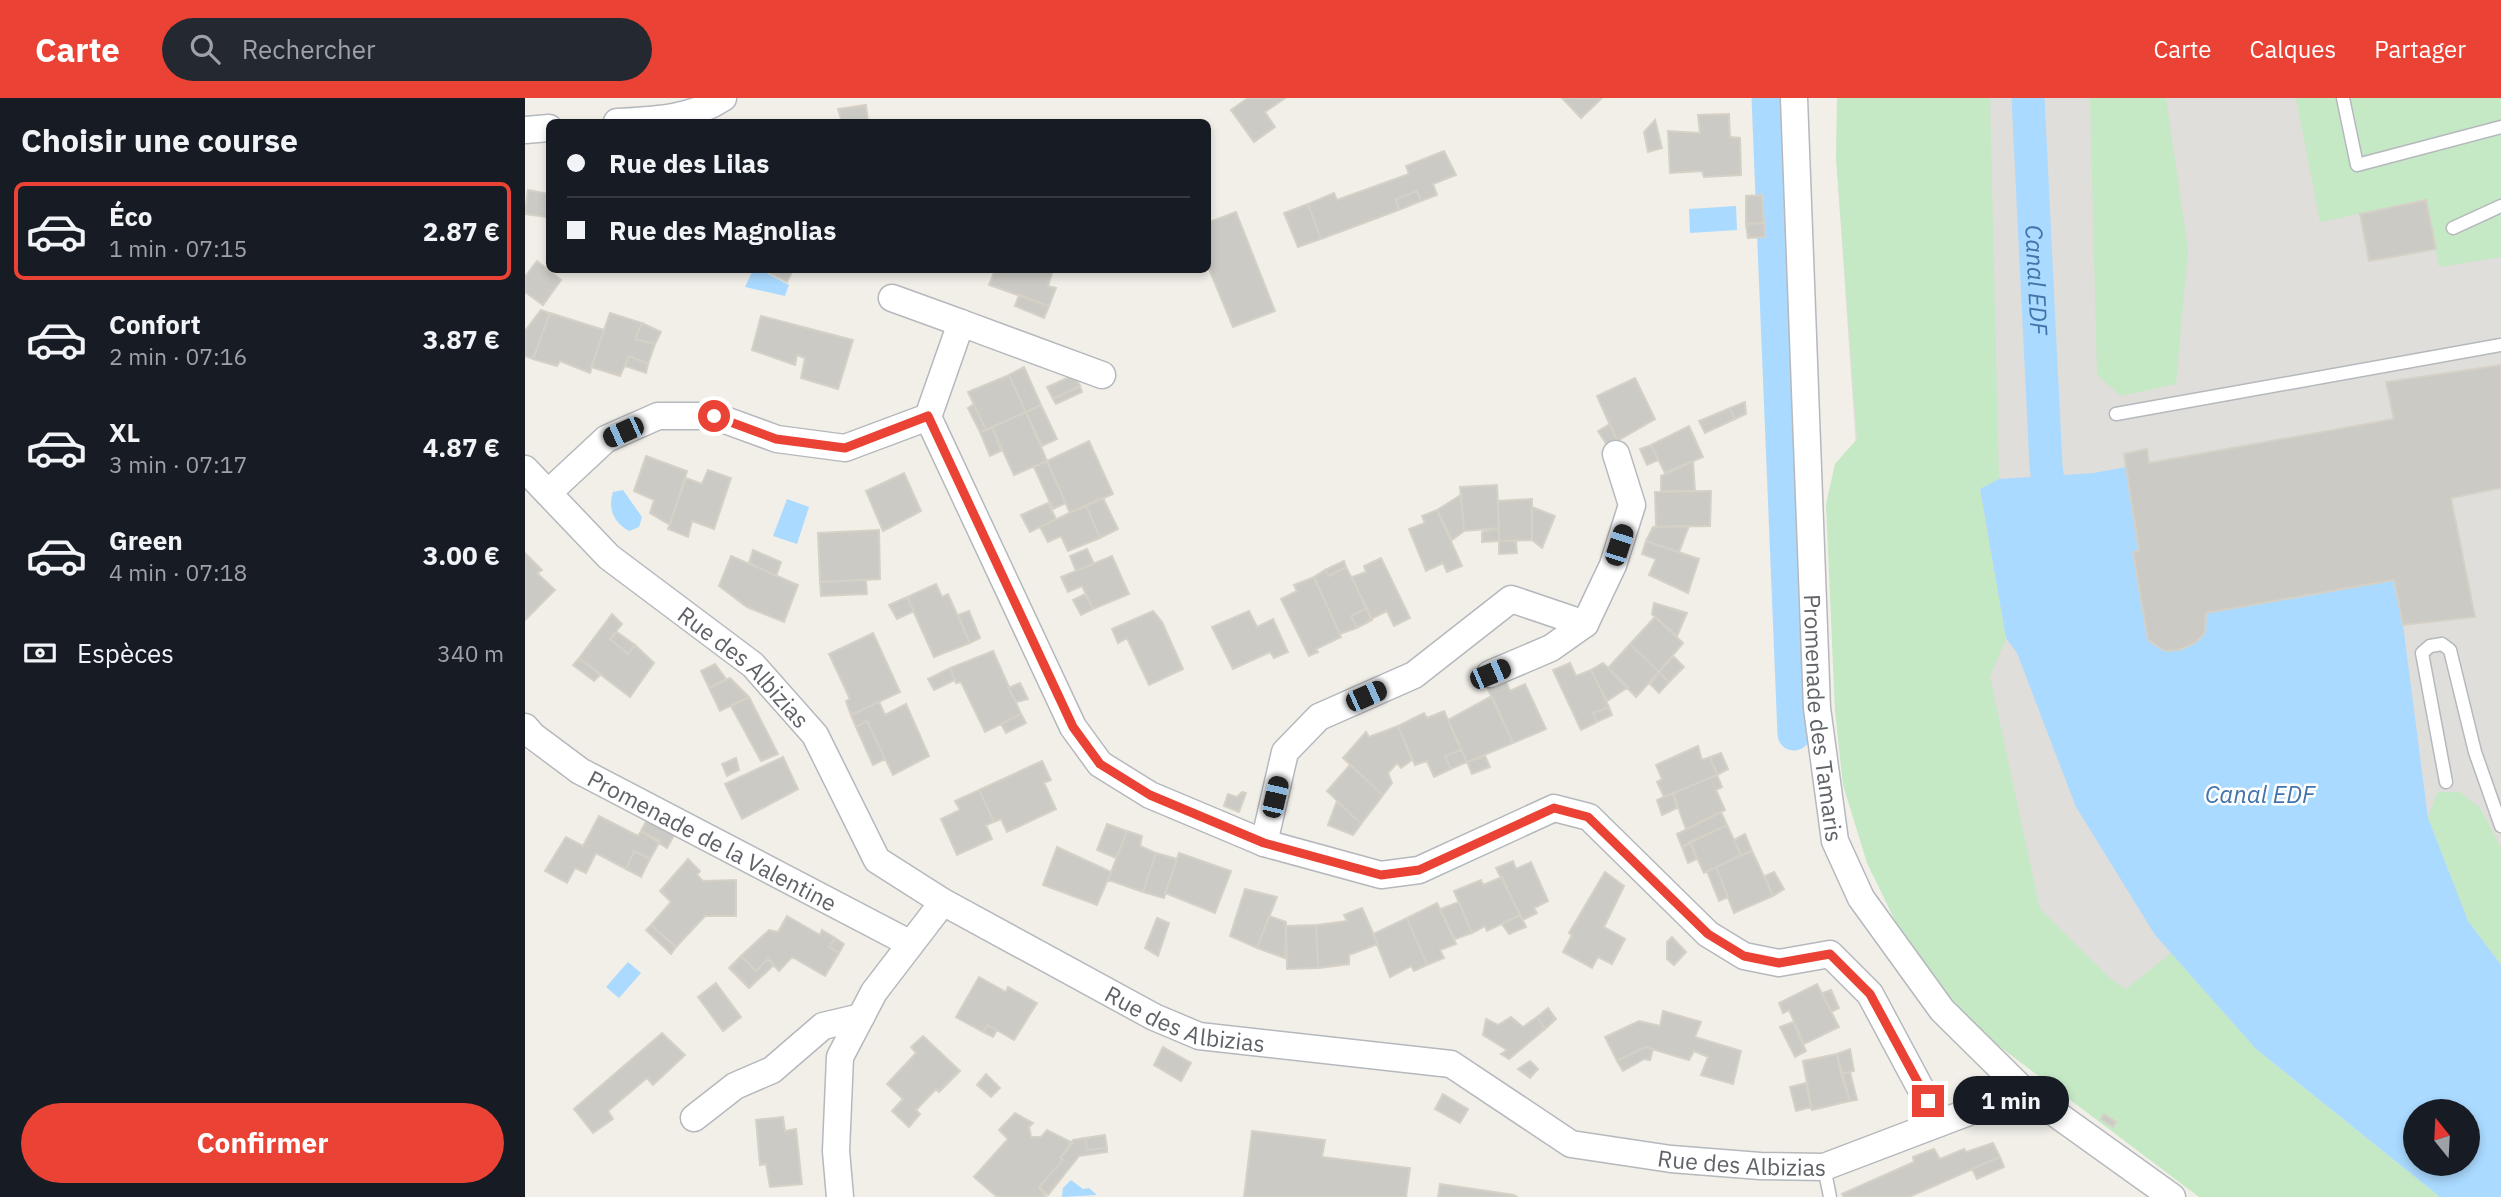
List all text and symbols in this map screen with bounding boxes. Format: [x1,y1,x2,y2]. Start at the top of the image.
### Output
search box [162,18,652,81]
text: Carte [35,28,120,71]
icon: search [186,30,224,68]
text: Rechercher [242,32,376,66]
text: Carte [2153,33,2212,65]
text: Calques [2250,33,2336,65]
text: Partager [2374,33,2466,65]
text: Choisir une course [21,119,298,161]
text: Rue des Lilas [609,146,769,180]
text: Éco [109,199,153,233]
icon: car [25,200,88,263]
text: Rue des Magnolias [609,213,836,247]
text: 2.87 € [423,214,500,248]
water label: Canal EDF [2018,224,2056,336]
text: 1 min · 07:15 [109,233,247,263]
text: Confort [109,307,201,341]
icon: car [25,308,88,371]
text: 3.87 € [423,322,500,356]
text: 2 min · 07:16 [109,341,247,371]
route start [698,400,730,432]
car [600,414,647,450]
text: XL [109,415,140,449]
icon: car [25,416,88,479]
text: 4.87 € [423,430,500,464]
text: 3 min · 07:17 [109,449,247,479]
car [1603,522,1636,568]
text: Green [109,523,183,557]
icon: car [25,524,88,587]
text: 3.00 € [423,538,500,572]
text: 4 min · 07:18 [109,557,247,587]
street label: Promenade des Tamaris [1798,594,1850,844]
street label: Rue des Albizias [672,599,816,734]
icon: cash [21,634,59,672]
text: Espèces [77,636,174,670]
text: 340 m [437,638,504,668]
car [1467,656,1514,692]
car [1343,678,1390,714]
street label: Promenade de la Valentine [583,763,842,918]
car [1261,774,1290,820]
water label: Canal EDF [2205,778,2316,810]
street label: Rue des Albizias [1100,978,1266,1058]
callout: 1 min [1953,1076,2068,1126]
route end [1912,1085,1944,1117]
text: 1 min [1981,1085,2041,1115]
north arrow [2403,1099,2480,1176]
map controls [2403,1099,2480,1176]
button: Confirmer [21,1103,504,1183]
street label: Rue des Albizias [1656,1142,1826,1182]

